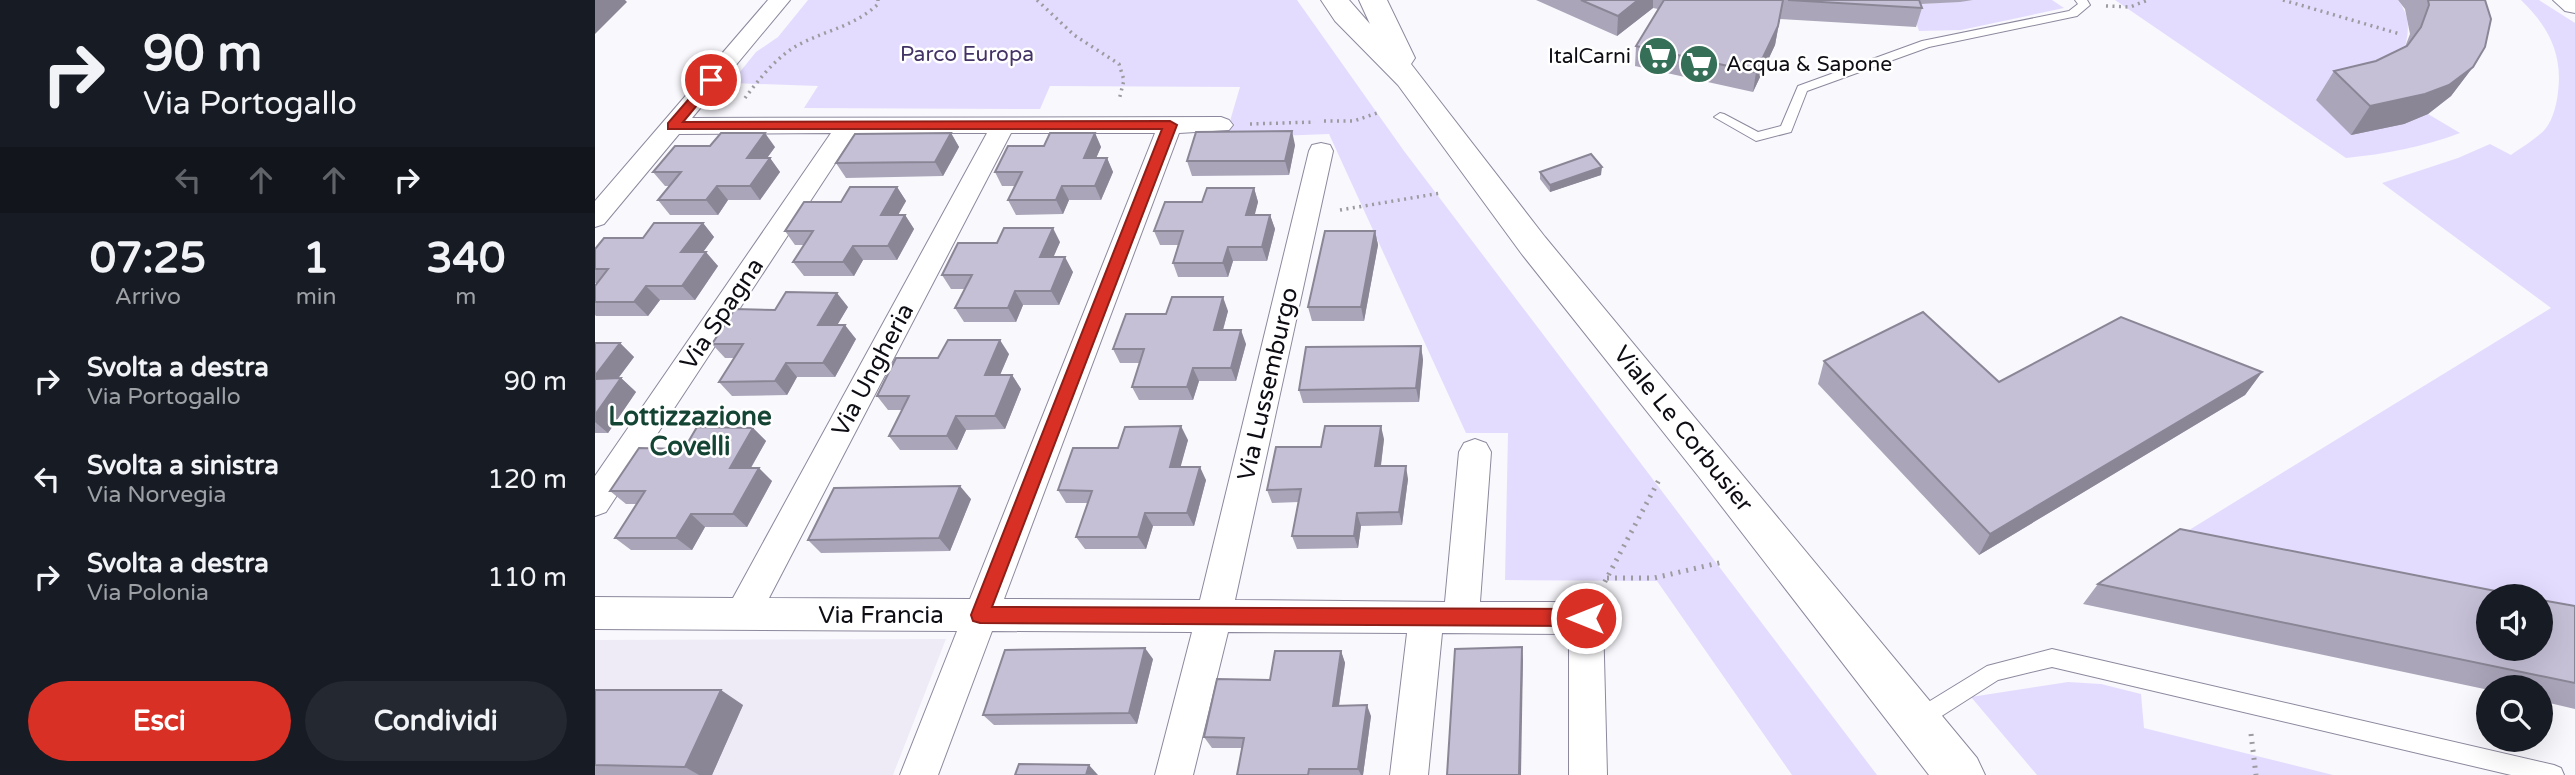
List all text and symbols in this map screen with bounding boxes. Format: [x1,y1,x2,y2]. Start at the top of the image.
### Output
text: 90 m [143,25,262,84]
icon: right [28,28,119,119]
supermarket icon: ItalCarni [1637,35,1679,77]
park label: Parco Europa [900,42,1034,67]
supermarket icon: Acqua & Sapone [1678,43,1720,85]
place label: ItalCarni [1548,44,1631,69]
pin [681,50,741,110]
place label: Acqua & Sapone [1726,52,1892,77]
icon: arrive [692,61,730,99]
text: Via Portogallo [143,85,357,123]
icon: left [169,161,207,199]
icon: ahead [242,161,280,199]
icon: ahead [315,161,353,199]
icon: right [388,161,426,199]
text: 07:25 [90,233,206,284]
text: 1 [303,233,329,284]
text: 340 [426,233,505,284]
street label: Via Spagna [674,253,770,375]
text: Arrivo [115,283,181,311]
text: min [296,283,337,311]
text: m [455,283,476,311]
street label: Via Lussemburgo [1232,284,1304,484]
street label: Via Ungheria [826,299,920,441]
street label: Viale Le Corbusier [1607,340,1759,519]
text: Svolta a destra [87,352,269,383]
icon: right [28,362,66,400]
text: 90 m [504,366,567,397]
text: Via Portogallo [87,383,241,411]
district label: Lottizzazione Covelli [608,401,772,462]
text: Svolta a sinistra [87,450,279,481]
icon: left [28,460,66,498]
text: 120 m [487,464,567,495]
text: Via Norvegia [87,481,227,509]
text: Svolta a destra [87,548,269,579]
icon: right [28,558,66,596]
text: 110 m [487,562,567,593]
text: Via Polonia [87,579,209,607]
position arrow [1549,581,1623,655]
map controls [2476,584,2553,752]
button: sound [2476,584,2553,661]
street label: Via Francia [818,601,944,630]
button: search [2476,675,2553,752]
button: Esci [28,681,291,761]
button: Condividi [305,681,567,761]

